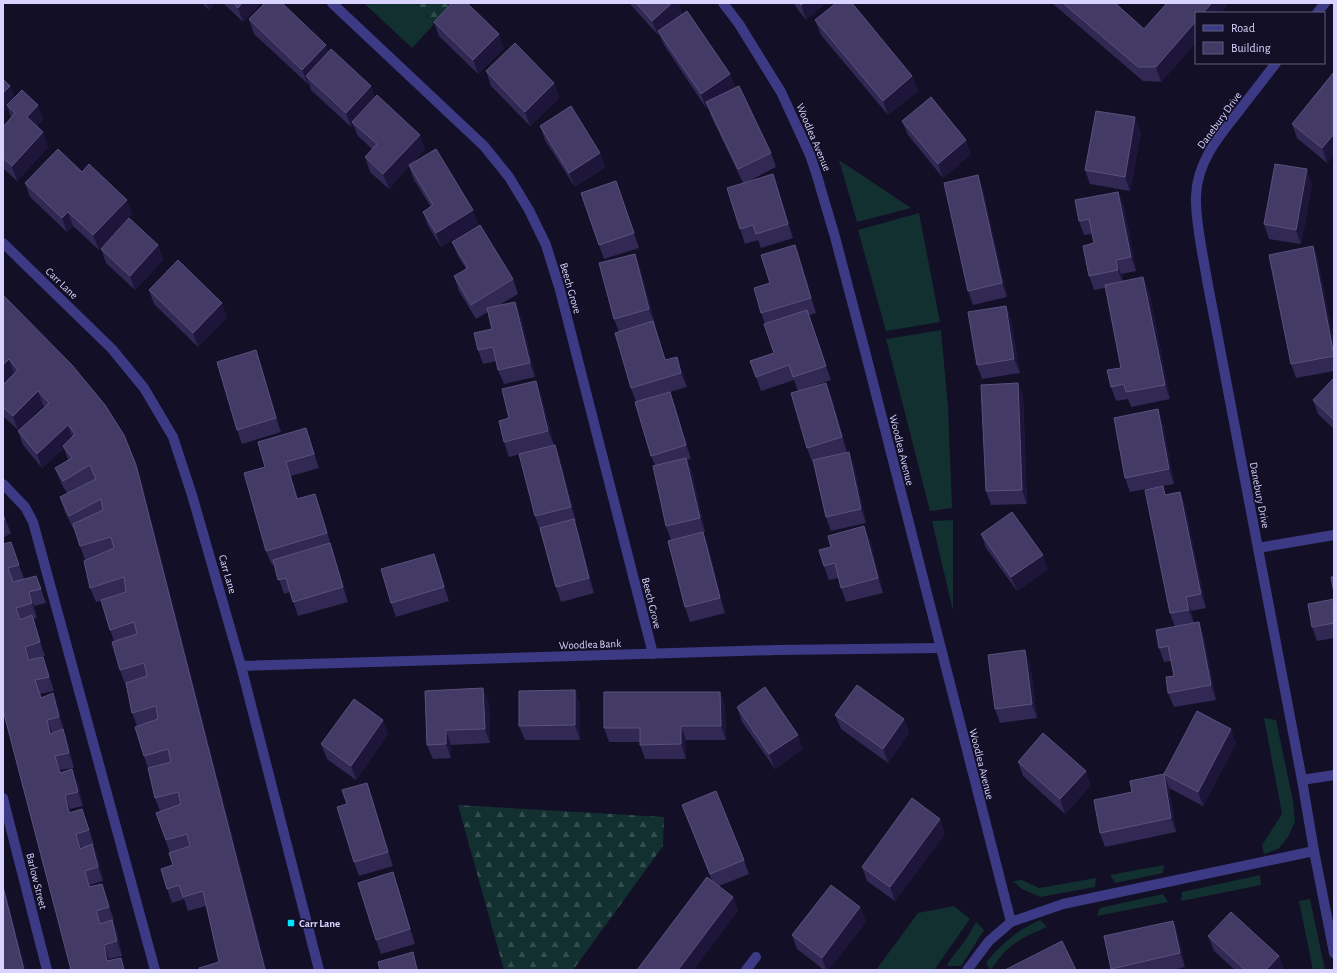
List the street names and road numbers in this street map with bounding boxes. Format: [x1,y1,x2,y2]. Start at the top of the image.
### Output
street label: Danebury Drive [1195,90,1244,151]
street label: Woodlea Avenue [794,102,833,173]
street label: Beech Grove [558,261,583,315]
street label: Carr Lane [43,266,80,301]
street label: Woodlea Avenue [887,414,916,487]
street label: Danebury Drive [1248,461,1271,529]
street label: Carr Lane [217,553,238,595]
street label: Beech Grove [640,576,663,630]
street label: Woodlea Bank [559,638,621,651]
street label: Woodlea Avenue [967,728,996,801]
street label: Barlow Street [24,852,49,911]

